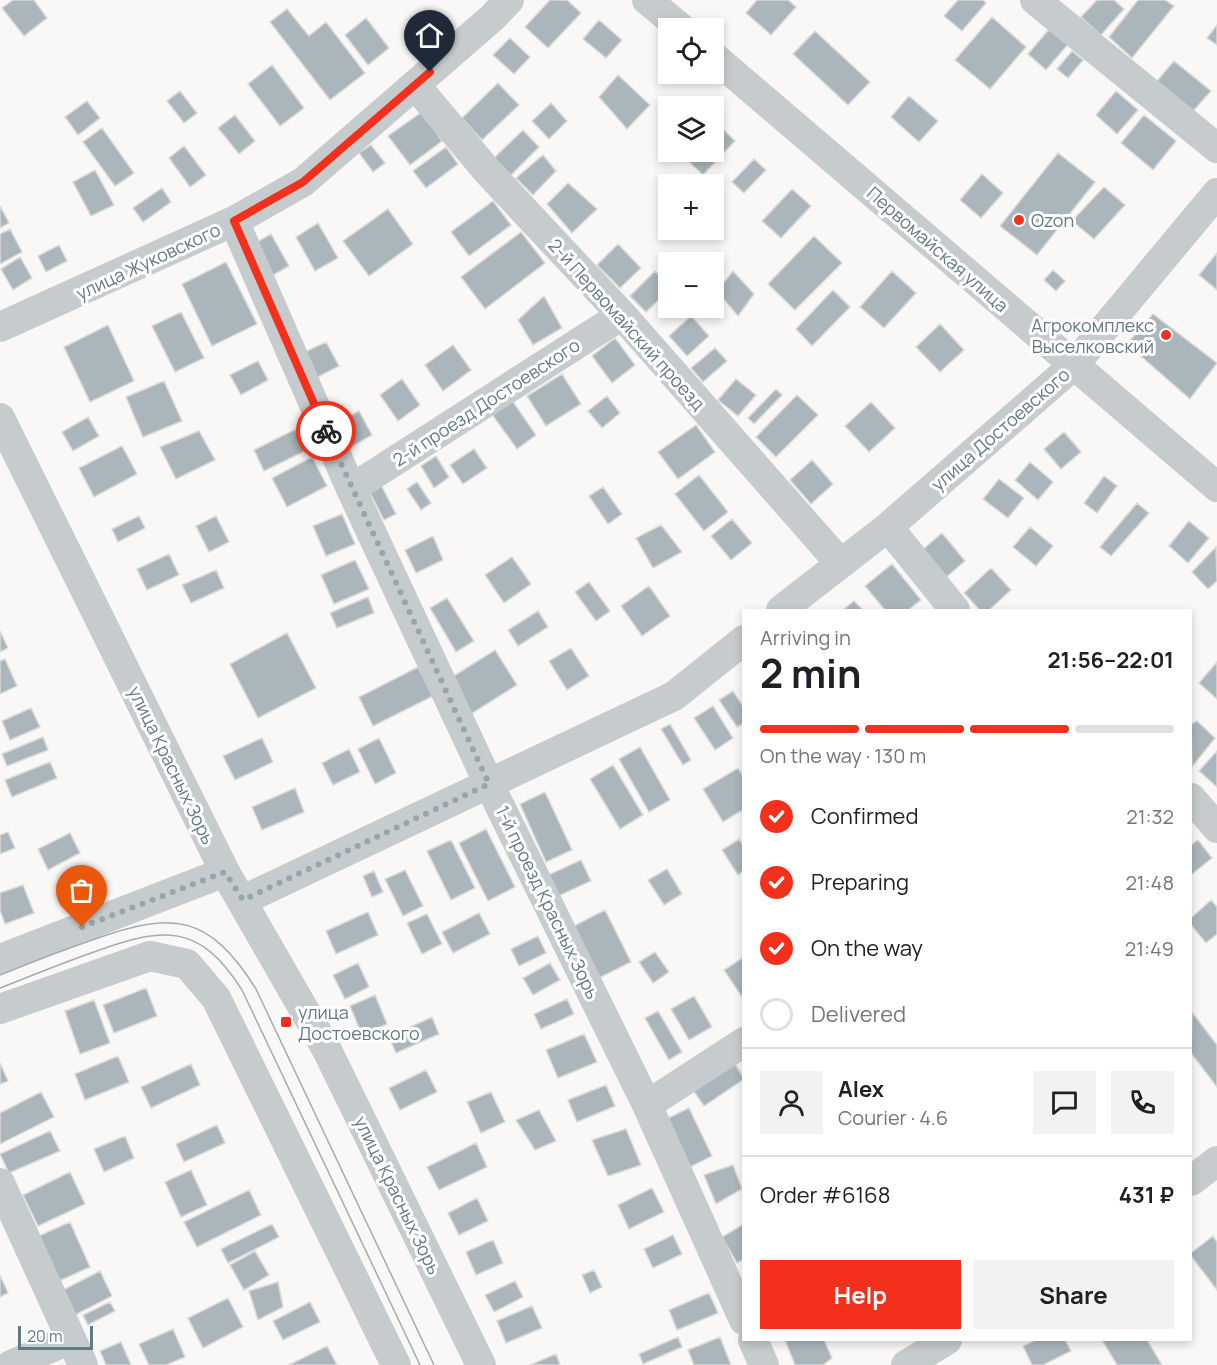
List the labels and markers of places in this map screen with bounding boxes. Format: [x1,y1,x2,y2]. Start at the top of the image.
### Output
pin [404,10,455,72]
place label: Ozon [1031,208,1074,232]
marker: Ozon [1012,213,1026,227]
place label: Агрокомплекс Выселковский [1031,313,1154,358]
marker: Агрокомплекс Выселковский [1159,328,1173,342]
pin [56,865,107,927]
place label: улица Достоевского [298,1000,420,1045]
marker: улица Достоевского [279,1015,293,1029]

